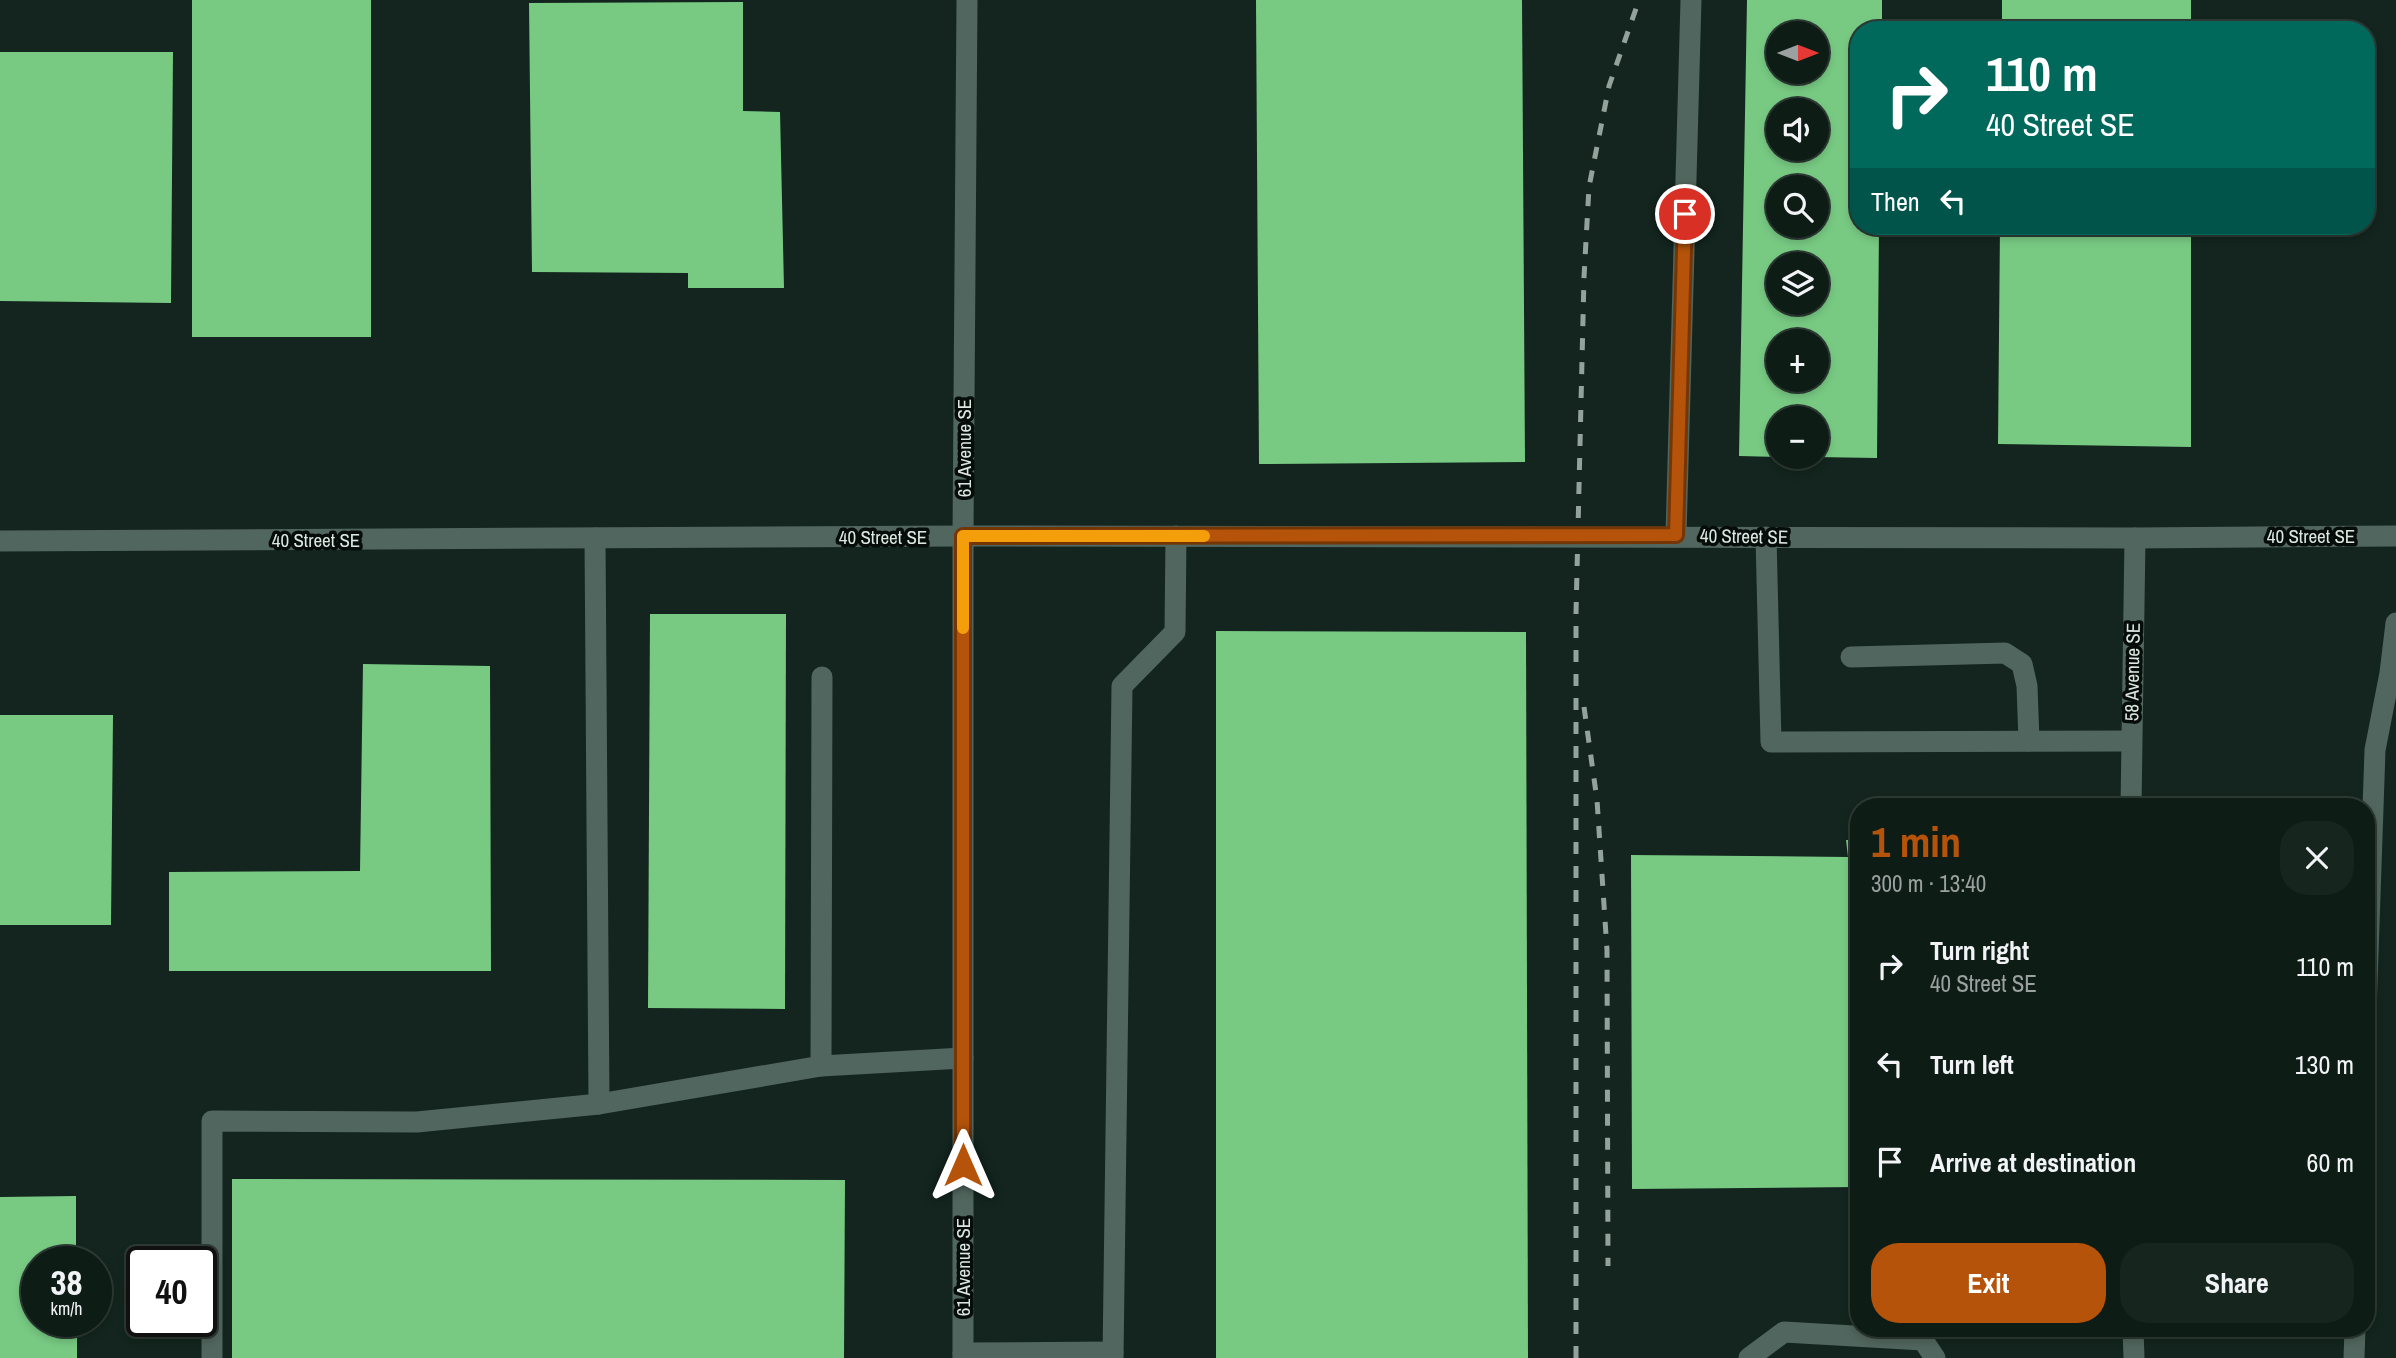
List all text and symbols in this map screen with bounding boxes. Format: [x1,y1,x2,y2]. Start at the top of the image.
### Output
north arrow [1766,21,1829,84]
map controls [1766,21,1829,469]
text: 110 m [1986,40,2098,106]
icon: right [1871,49,1962,140]
button: sound [1766,98,1829,161]
text: 40 Street SE [1986,103,2135,146]
button: search [1766,175,1829,238]
icon: left [1934,182,1972,220]
pin [1655,184,1715,244]
text: Then [1871,184,1920,219]
icon: arrive [1666,195,1704,233]
button: layers [1766,252,1829,315]
button: + [1766,329,1829,392]
street label: 61 Avenue SE [951,399,977,497]
button: − [1766,406,1829,469]
street label: 40 Street SE [1700,522,1788,550]
street label: 40 Street SE [2267,523,2355,549]
street label: 40 Street SE [839,524,927,550]
street label: 40 Street SE [272,527,360,553]
street label: 58 Avenue SE [2118,623,2146,721]
text: 1 min [1871,814,1961,870]
button: close [2280,821,2354,895]
text: 300 m · 13:40 [1871,868,1986,899]
text: Turn right [1930,933,2029,968]
icon: right [1871,947,1909,985]
text: 110 m [2296,949,2354,984]
text: 40 Street SE [1930,968,2037,999]
icon: left [1871,1045,1909,1083]
text: Turn left [1930,1047,2014,1082]
text: 130 m [2295,1047,2354,1082]
position arrow [926,1128,1000,1202]
icon: arrive [1871,1143,1909,1181]
text: Arrive at destination [1930,1145,2136,1180]
text: 60 m [2307,1145,2354,1180]
street label: 61 Avenue SE [950,1218,976,1316]
button: Exit [1871,1243,2106,1323]
button: Share [2120,1243,2354,1323]
speed limit sign: 40 [126,1246,217,1337]
text: 38 [51,1259,82,1306]
text: km/h [51,1296,83,1321]

